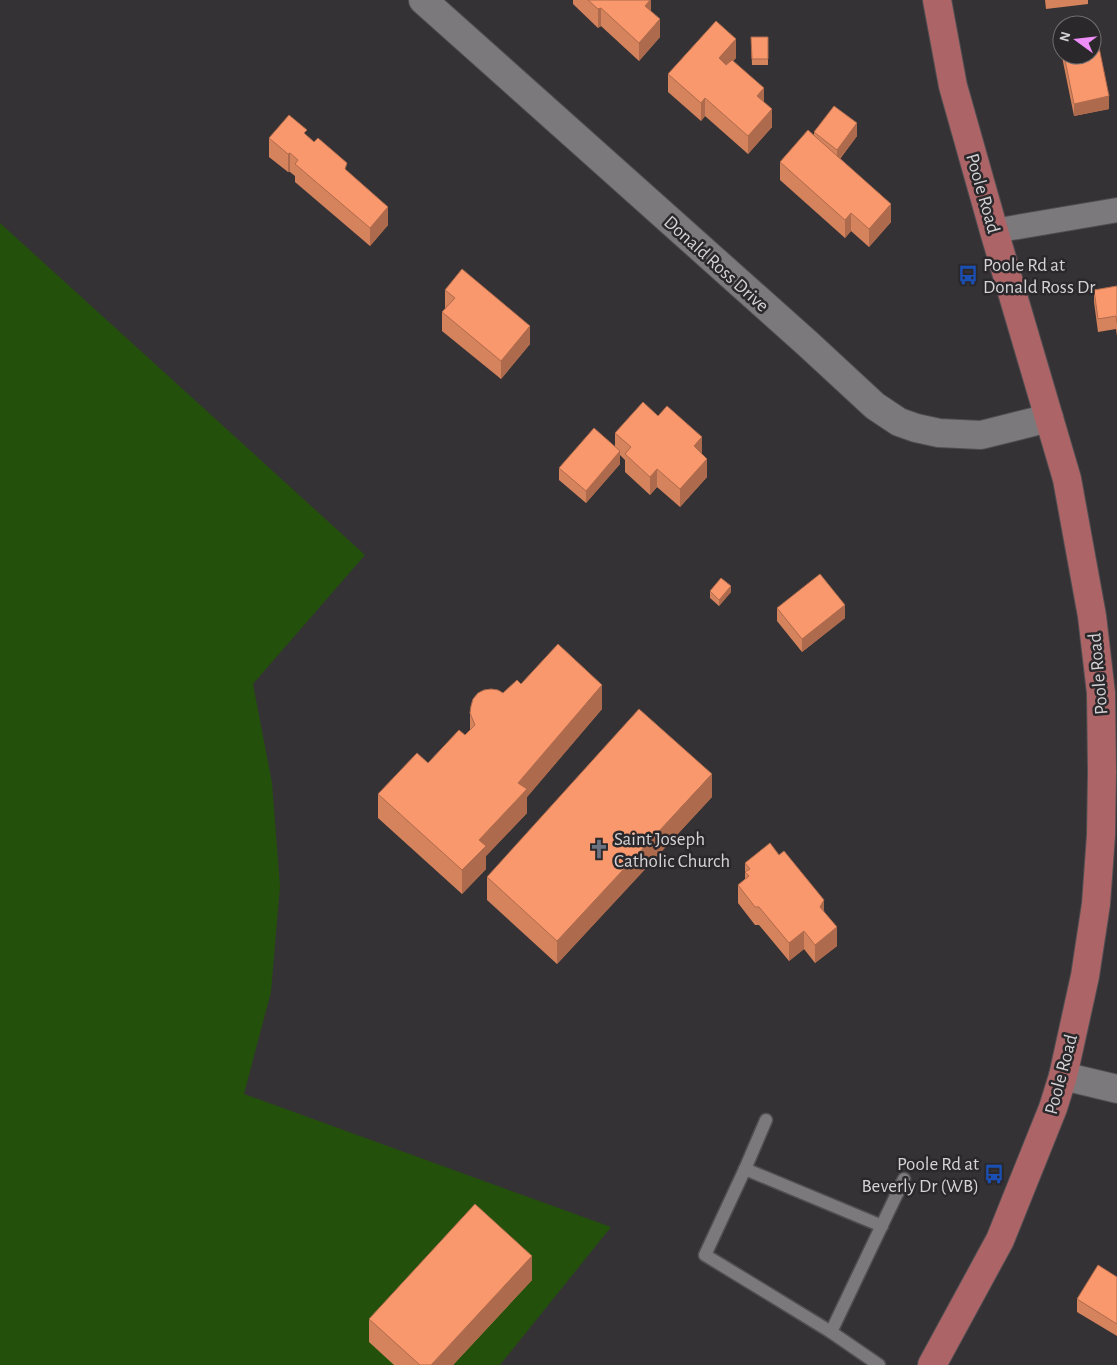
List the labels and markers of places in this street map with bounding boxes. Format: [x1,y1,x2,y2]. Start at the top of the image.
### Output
place label: Poole Rd at Donald Ross Dr [983,256,1095,297]
bus stop icon: Poole Rd at Donald Ross Dr [957,264,979,286]
place label: Saint Joseph Catholic Church [614,830,730,871]
church icon: Saint Joseph Catholic Church [588,838,610,860]
place label: Poole Rd at Beverly Dr (WB) [862,1155,979,1196]
bus stop icon: Poole Rd at Beverly Dr (WB) [983,1163,1005,1185]

